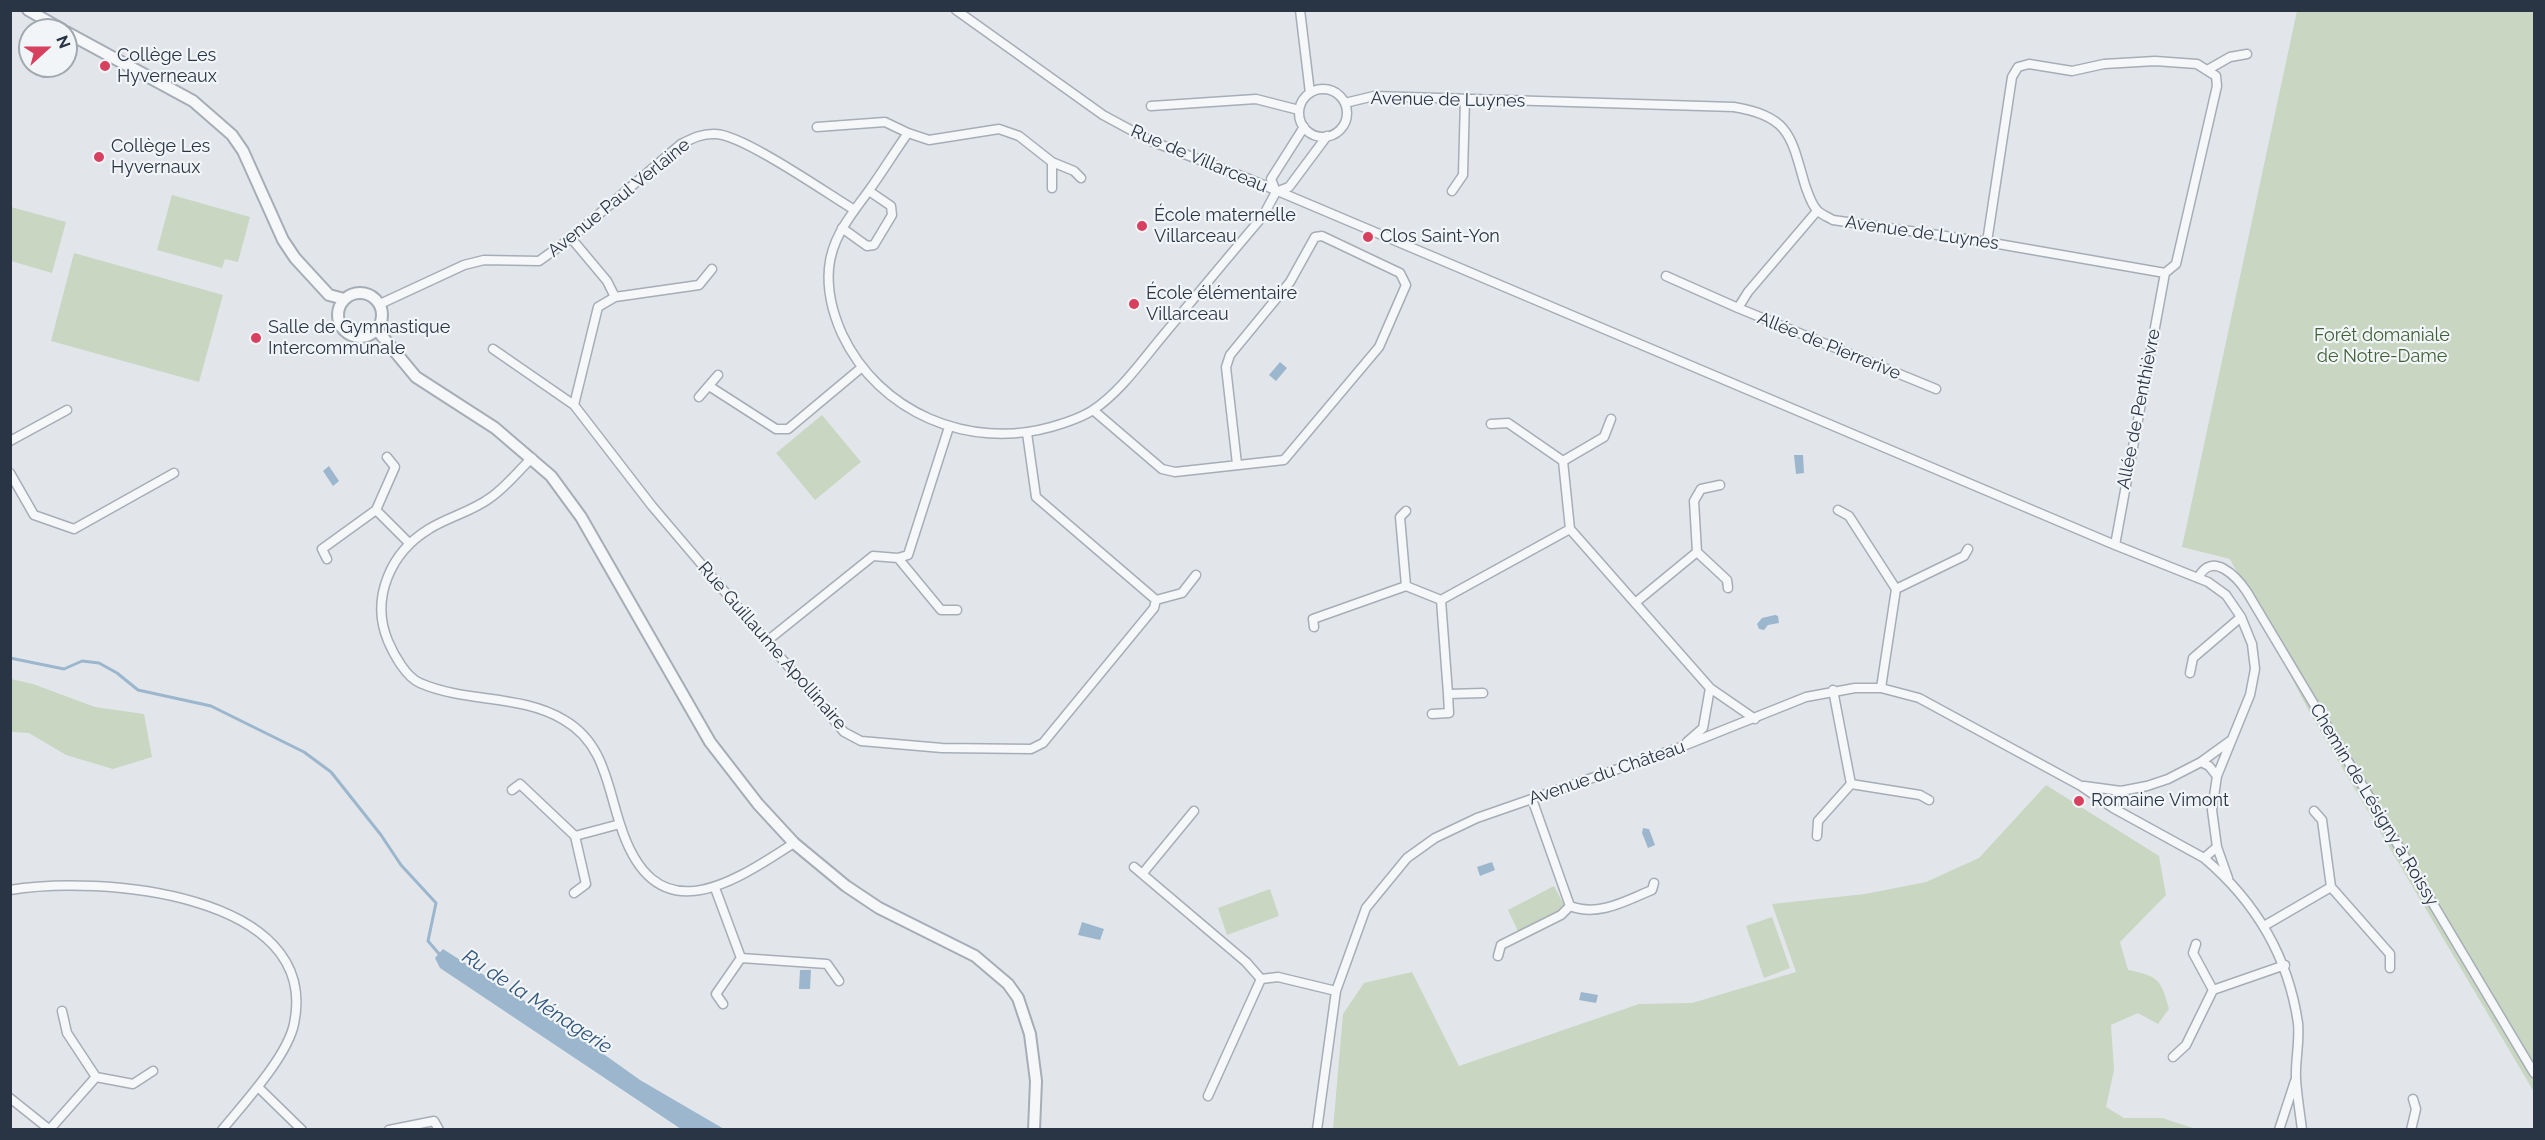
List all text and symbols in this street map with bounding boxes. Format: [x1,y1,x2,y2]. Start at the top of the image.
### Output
north arrow [18,18,78,78]
text: N [52,33,74,51]
place label: Collège Les Hyverneaux [117,45,217,88]
marker: Collège Les Hyverneaux [98,59,112,73]
street label: Avenue de Luynes [1370,88,1526,112]
street label: Rue de Villarceau [1127,120,1271,198]
street label: Avenue Paul Verlaine [544,134,694,262]
place label: Collège Les Hyvernaux [111,136,210,178]
marker: Collège Les Hyvernaux [92,150,106,164]
place label: École maternelle Villarceau [1154,205,1296,248]
street label: Avenue de Luynes [1844,212,2000,254]
marker: École maternelle Villarceau [1135,219,1149,233]
place label: Clos Saint-Yon [1380,226,1500,248]
marker: Clos Saint-Yon [1361,230,1375,244]
place label: École élémentaire Villarceau [1146,283,1297,326]
marker: École élémentaire Villarceau [1127,297,1141,311]
street label: Allée de Pierrerive [1754,307,1904,385]
place label: Salle de Gymnastique Intercommunale [268,317,450,360]
park label: Forêt domaniale de Notre-Dame [2314,325,2450,368]
street label: Allée de Penthièvre [2113,327,2165,491]
marker: Salle de Gymnastique Intercommunale [249,331,263,345]
street label: Rue Guillaume Apollinaire [693,558,851,734]
street label: Chemin de Lésigny à Roissy [2305,700,2443,910]
street label: Avenue du Château [1526,736,1688,810]
place label: Romaine Vimont [2091,790,2229,812]
marker: Romaine Vimont [2072,794,2086,808]
water label: Ru de la Ménagerie [458,945,616,1059]

